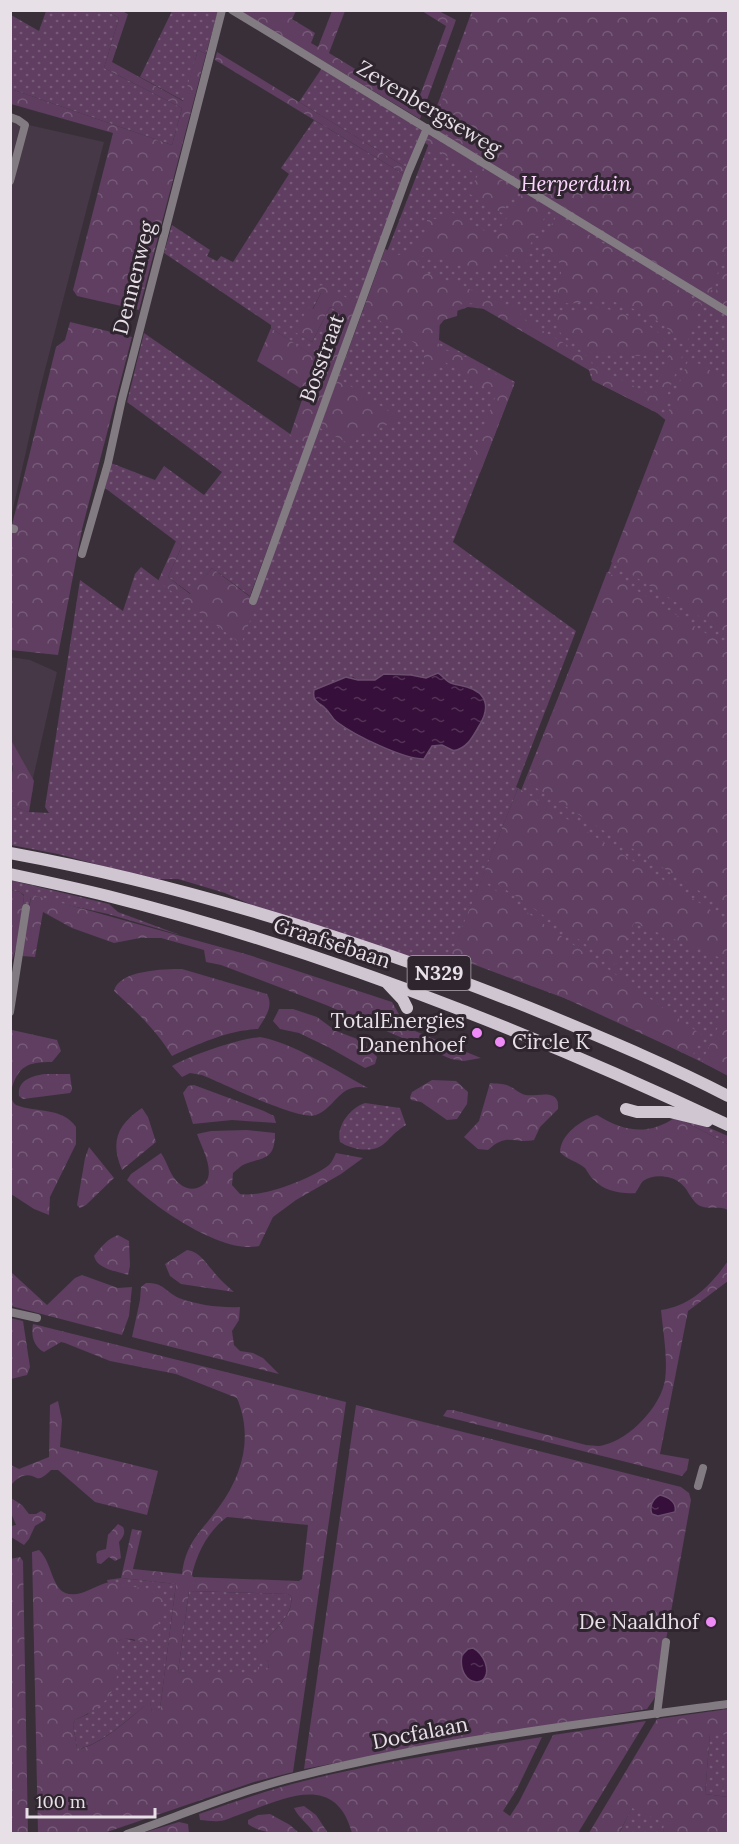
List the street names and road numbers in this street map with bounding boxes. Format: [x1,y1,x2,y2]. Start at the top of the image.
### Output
street label: Zevenbergseweg [352,54,507,161]
street label: Dennenweg [106,218,161,337]
street label: Bosstraat [293,309,350,405]
street label: Graafsebaan [270,911,394,974]
road number: N329 [408,956,470,990]
street label: Docfalaan [370,1710,470,1755]

